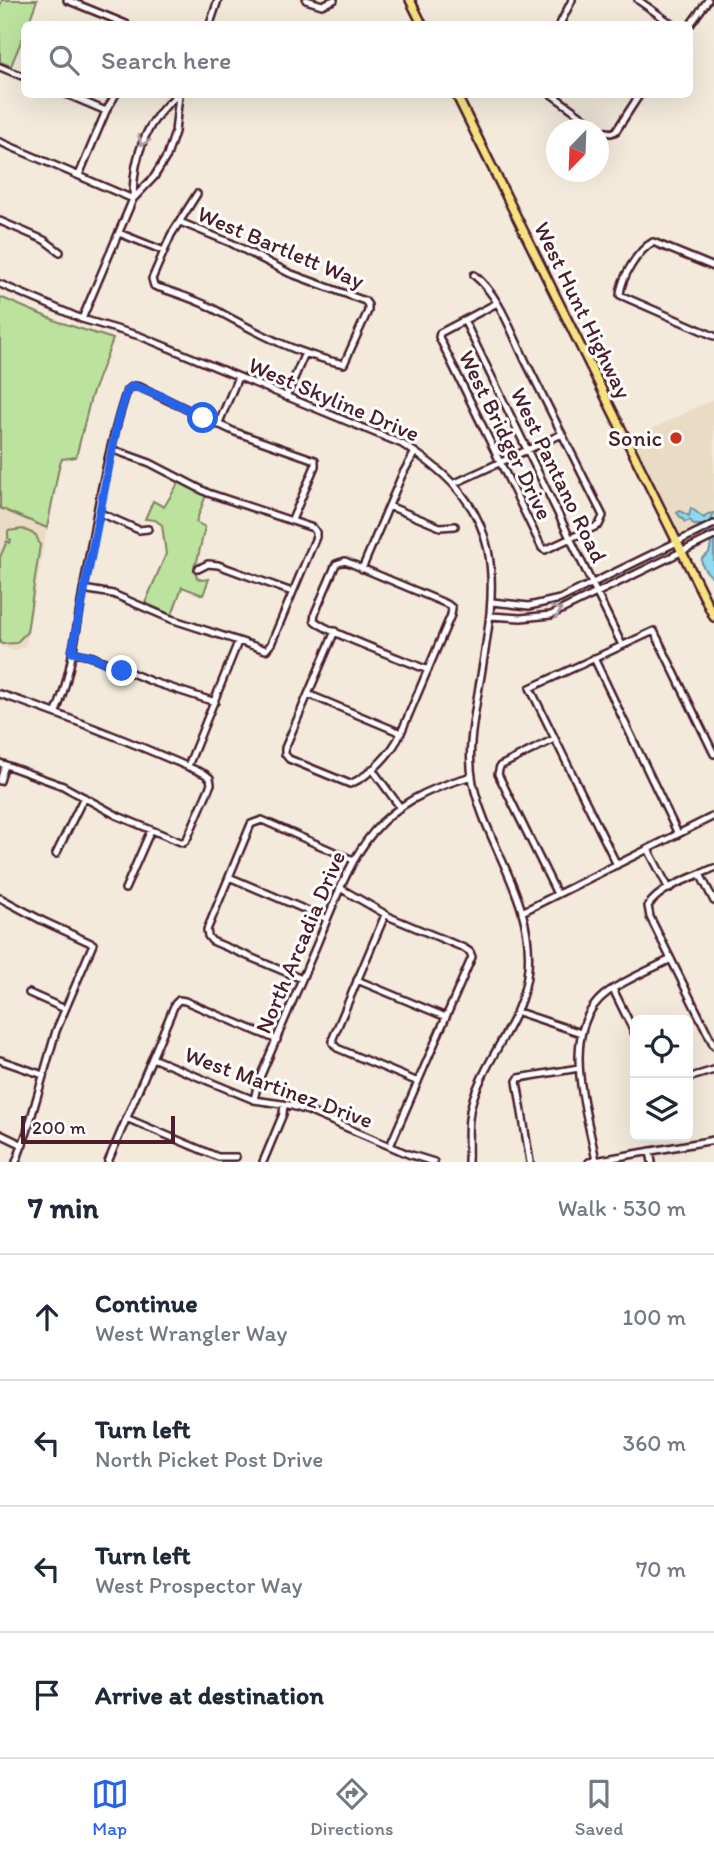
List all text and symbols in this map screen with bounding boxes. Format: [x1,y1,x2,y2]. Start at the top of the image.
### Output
search box [21,21,693,98]
icon: search [45,41,83,79]
text: Search here [101,44,231,76]
north arrow [546,119,609,182]
one-way arrow [137,134,151,146]
street label: West Bartlett Way [193,199,369,295]
street label: West Hunt Highway [528,217,638,403]
street label: West Bridger Drive [453,346,559,524]
street label: West Skyline Drive [244,350,424,448]
street label: West Pantano Road [505,383,614,567]
route start [187,402,218,433]
place label: Sonic [608,424,662,452]
marker: Sonic [668,430,684,446]
one-way arrow [551,606,563,620]
route end [106,655,137,686]
street label: North Arcadia Drive [249,846,351,1038]
map controls [630,1015,693,1141]
button: locate [630,1015,693,1078]
street label: West Martinez Drive [181,1040,377,1134]
button: layers [630,1078,693,1141]
scale bar [21,1113,175,1145]
text: 200 m [32,1116,86,1139]
text: 7 min [28,1189,99,1226]
text: Walk · 530 m [558,1194,686,1222]
text: Continue [95,1287,198,1319]
icon: ahead [28,1298,66,1336]
text: 100 m [622,1303,686,1331]
text: West Wrangler Way [95,1319,287,1347]
text: Turn left [95,1413,191,1445]
icon: left [28,1424,66,1462]
text: 360 m [623,1429,686,1457]
text: North Picket Post Drive [95,1445,323,1473]
text: Turn left [95,1539,191,1571]
icon: left [28,1550,66,1588]
text: 70 m [636,1555,686,1583]
text: West Prospector Way [95,1571,302,1599]
icon: arrive [28,1676,66,1714]
text: Arrive at destination [95,1679,324,1711]
tab: Map [91,1775,129,1840]
tab: Directions [310,1775,394,1840]
tab: Saved [575,1775,623,1840]

